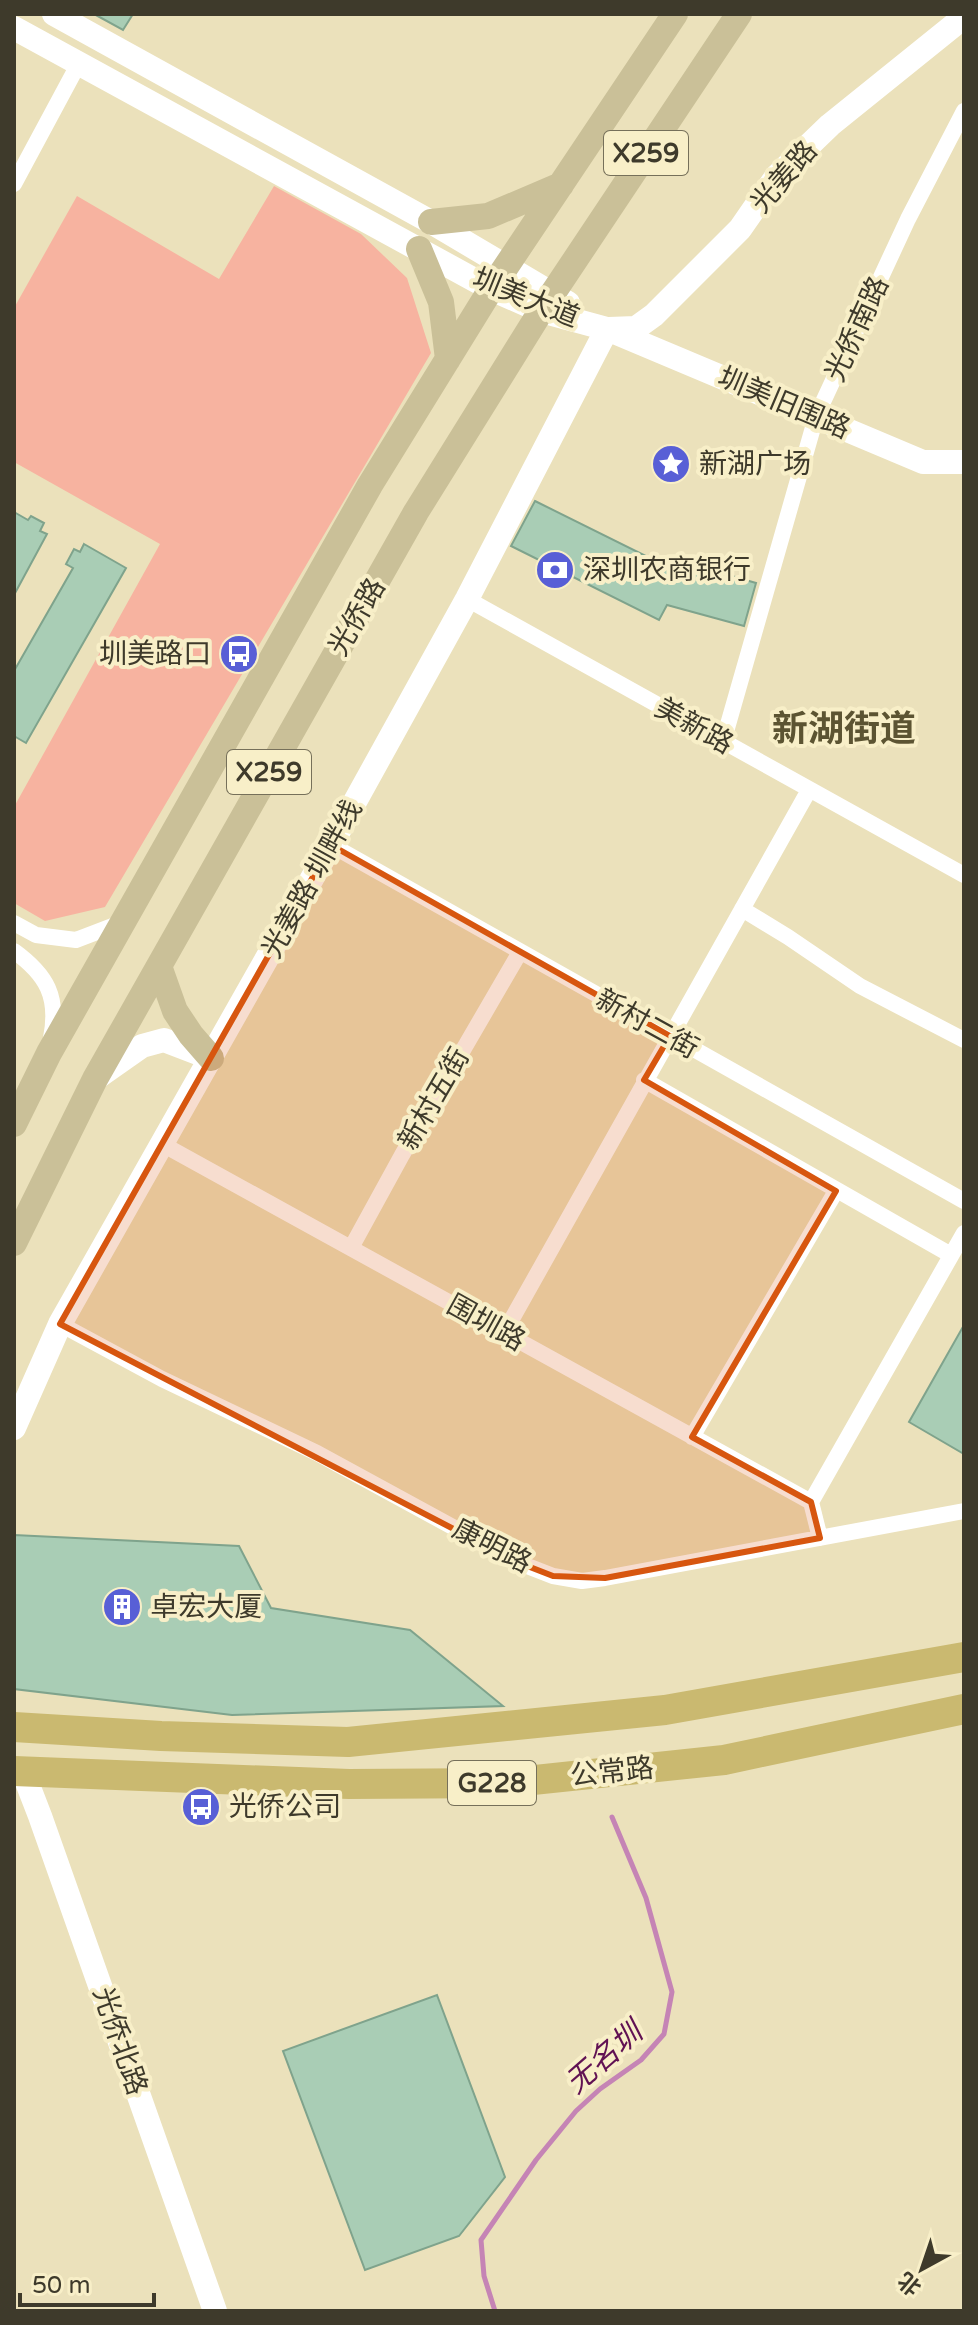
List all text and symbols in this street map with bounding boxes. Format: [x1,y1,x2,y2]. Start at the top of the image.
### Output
road number: X259 [604,131,688,175]
street label: 光姜路 [744,134,824,220]
street label: 圳美大道 [468,261,584,335]
street label: 光侨南路 [818,271,896,387]
street label: 圳美旧围路 [713,360,855,446]
place icon: 新湖广场 [650,443,692,485]
place label: 新湖广场 [699,447,811,481]
bank icon: 深圳农商银行 [534,549,576,591]
place label: 深圳农商银行 [583,553,751,587]
street label: 光侨路 [321,572,393,662]
bus stop icon: 圳美路口 [218,633,260,675]
place label: 圳美路口 [99,637,211,671]
street label: 美新路 [649,691,739,761]
district label: 新湖街道 [772,708,916,751]
road number: X259 [227,750,311,794]
street label: 光姜路 圳畔线 [255,794,369,964]
street label: 新村二街 [590,982,704,1066]
street label: 新村五街 [391,1042,477,1156]
street label: 围圳路 [441,1288,531,1358]
street label: 康明路 [447,1512,537,1580]
building icon: 卓宏大厦 [101,1586,143,1628]
place label: 卓宏大厦 [150,1590,262,1624]
street label: 公常路 [568,1751,656,1793]
road number: G228 [448,1761,536,1805]
bus stop icon: 光侨公司 [180,1786,222,1828]
place label: 光侨公司 [229,1790,341,1824]
street label: 光侨北路 [86,1983,154,2099]
water label: 无名圳 [558,2012,653,2101]
north arrow [882,2229,962,2309]
scale bar [20,2257,154,2307]
text: 北 [893,2267,927,2301]
text: 50 m [32,2271,90,2300]

